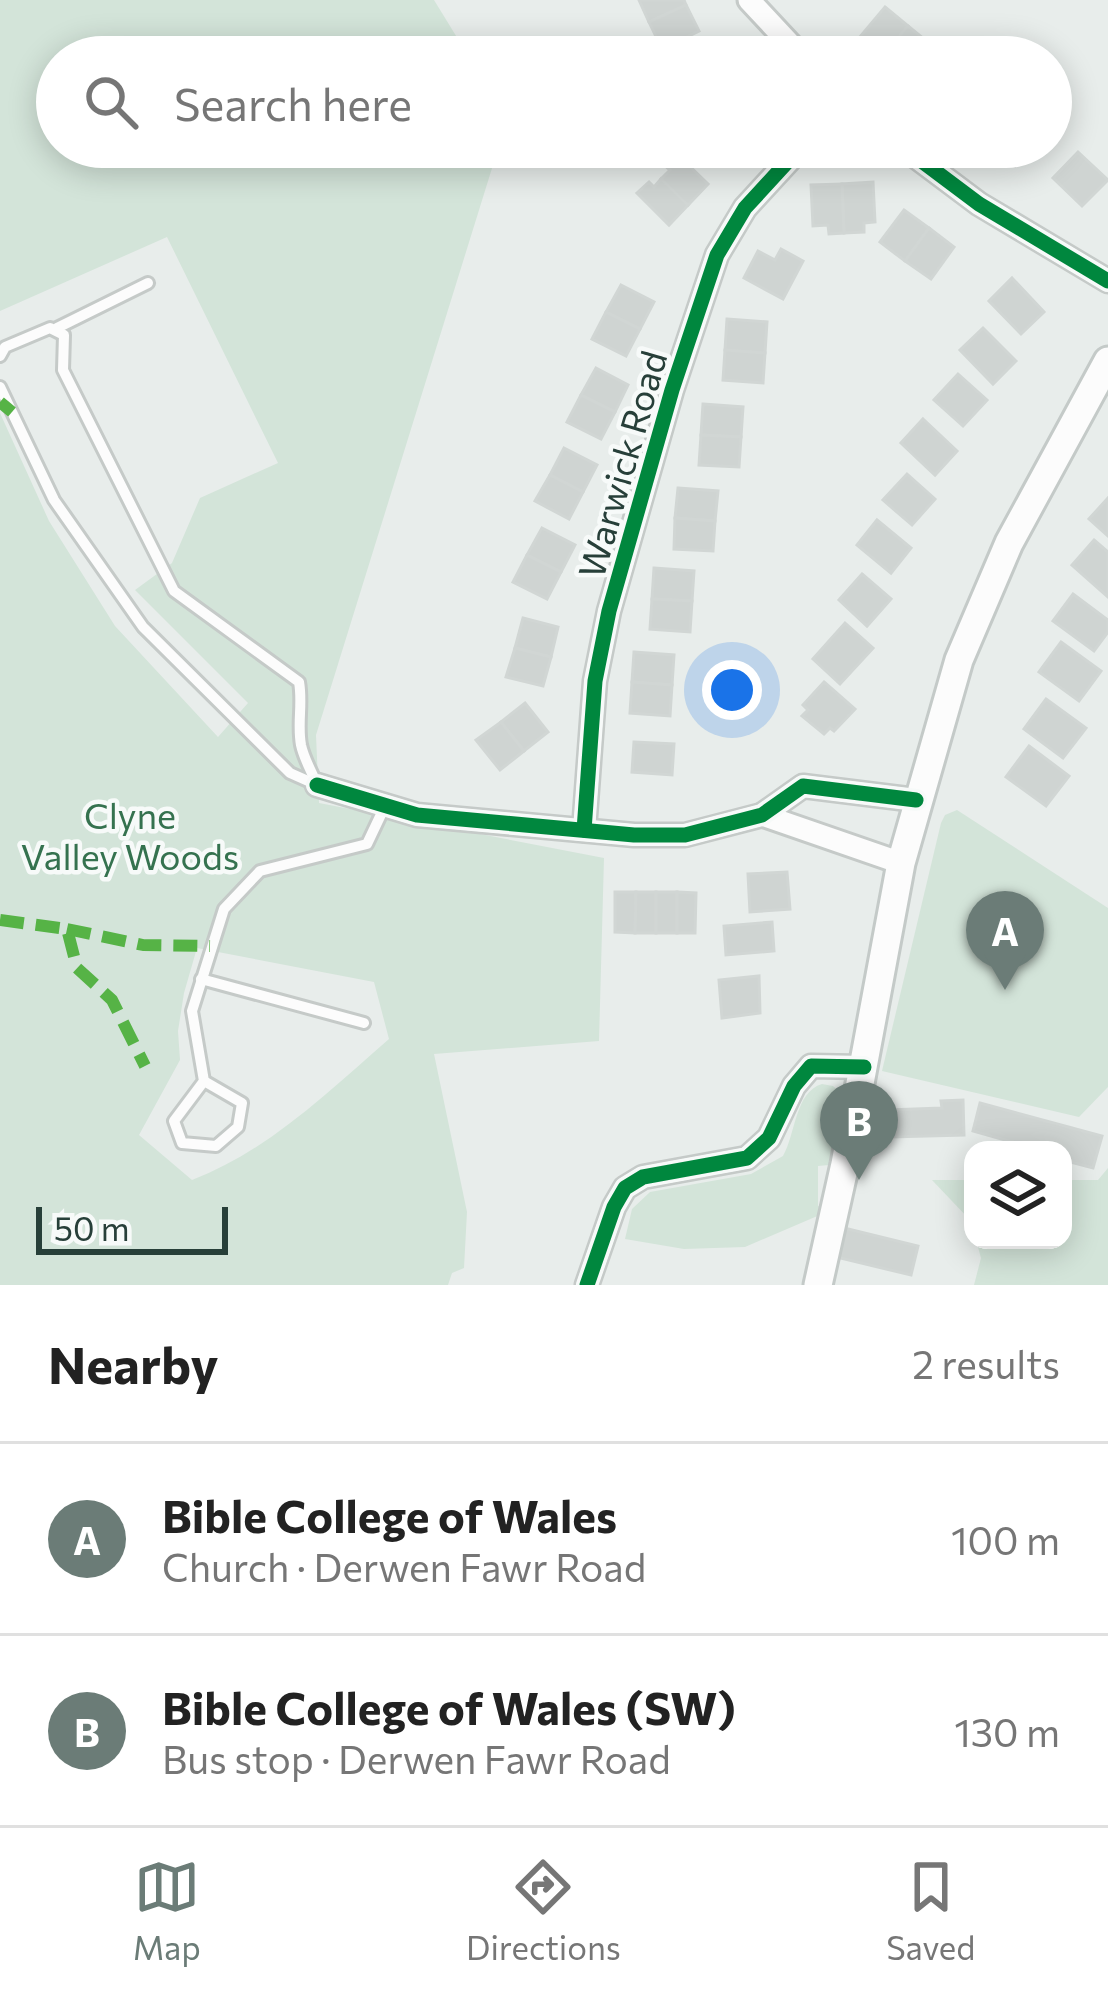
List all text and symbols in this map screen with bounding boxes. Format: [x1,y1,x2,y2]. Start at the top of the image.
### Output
search box [36,36,1072,168]
icon: search [78,69,144,135]
text: Search here [174,75,412,130]
street label: Warwick Road [568,345,674,583]
your location [702,660,762,720]
park label: Clyne Valley Woods [21,792,239,877]
pin: A [966,891,1044,990]
pin: B [820,1081,898,1180]
map controls [964,1141,1072,1249]
button: layers [964,1141,1072,1249]
scale bar [36,1201,228,1254]
text: 50 m [54,1207,130,1248]
text: Nearby [48,1332,218,1395]
text: 2 results [912,1339,1060,1387]
text: Bible College of Wales [162,1487,617,1542]
text: A [73,1515,101,1563]
text: 100 m [951,1515,1060,1563]
text: Church · Derwen Fawr Road [162,1542,646,1590]
text: Bible College of Wales (SW) [162,1679,736,1734]
text: B [74,1707,100,1755]
text: 130 m [954,1707,1060,1755]
text: Bus stop · Derwen Fawr Road [162,1734,671,1782]
tab: Map [133,1854,201,1967]
tab: Directions [466,1854,621,1967]
tab: Saved [886,1854,975,1967]

